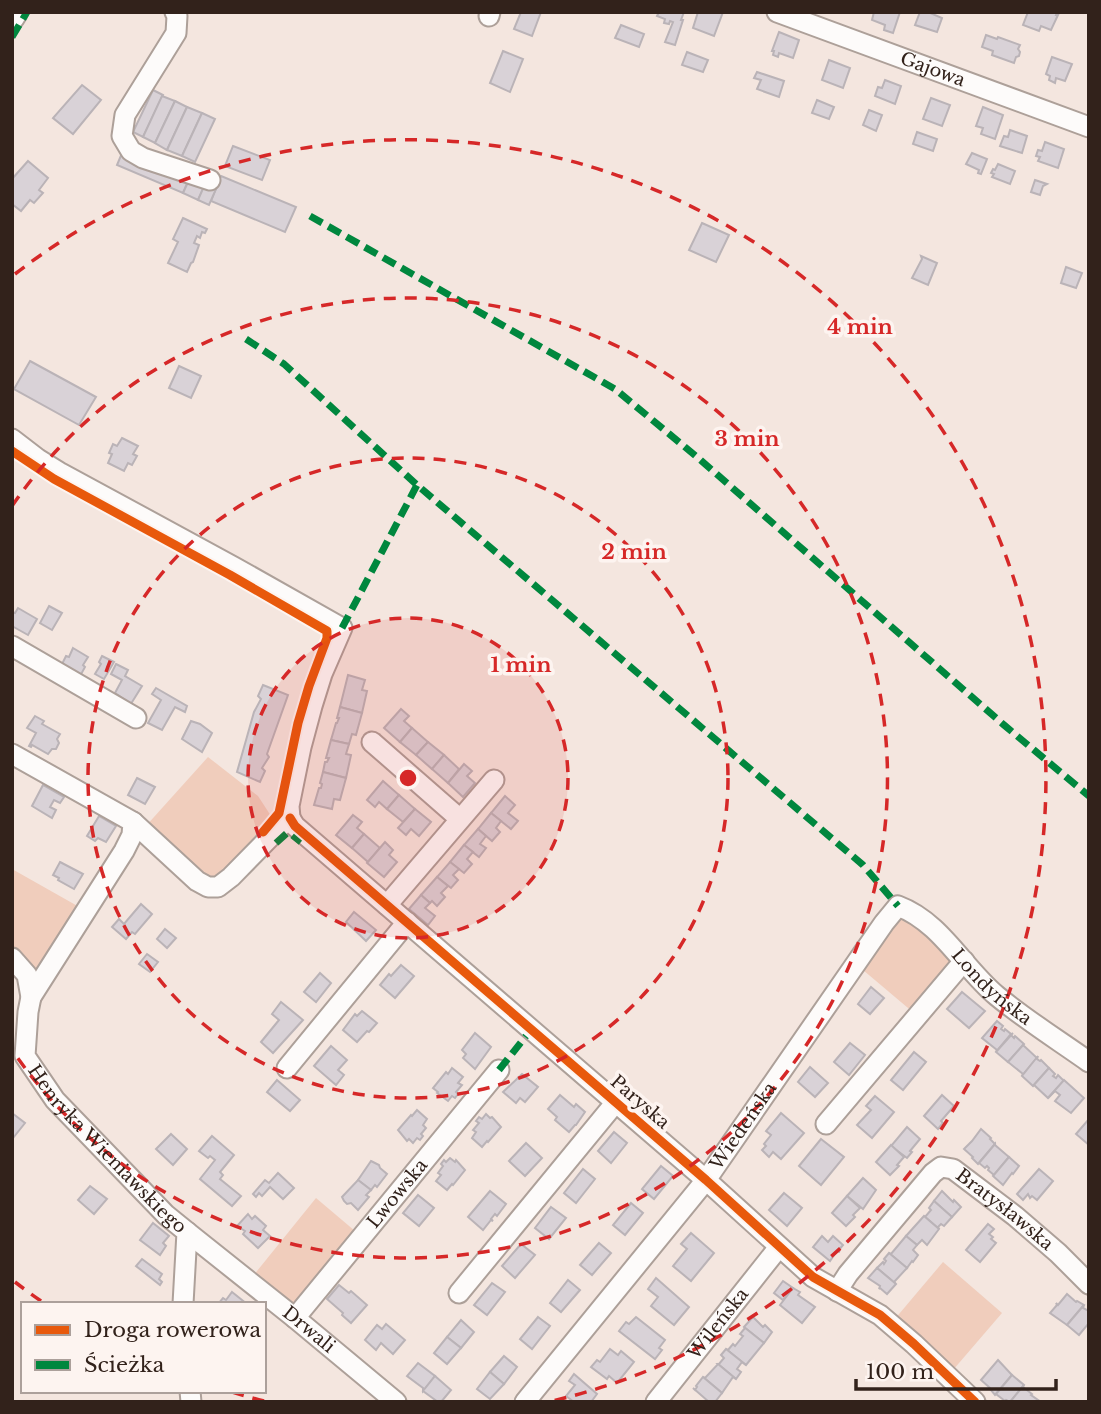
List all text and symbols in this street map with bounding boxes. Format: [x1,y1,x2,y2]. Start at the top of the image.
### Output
street label: Gajowa [897,47,968,91]
text: 4 min [827,314,893,340]
text: 3 min [714,426,780,452]
text: 2 min [601,539,667,565]
text: 1 min [491,652,551,678]
centre of rings [396,766,420,790]
street label: Londyńska [947,944,1036,1030]
street label: Henryka Wieniawskiego [23,1060,191,1238]
street label: Paryska [606,1070,674,1134]
street label: Wiedeńska [705,1078,781,1175]
street label: Lwowska [362,1155,432,1233]
street label: Bratysławska [951,1164,1058,1255]
street label: Wileńska [682,1284,753,1365]
street label: Drwali [278,1301,340,1358]
legend [21,1302,266,1393]
text: Droga rowerowa [84,1317,262,1343]
scale bar [856,1348,1056,1392]
text: Ścieżka [84,1352,165,1378]
text: 100 m [866,1359,934,1385]

